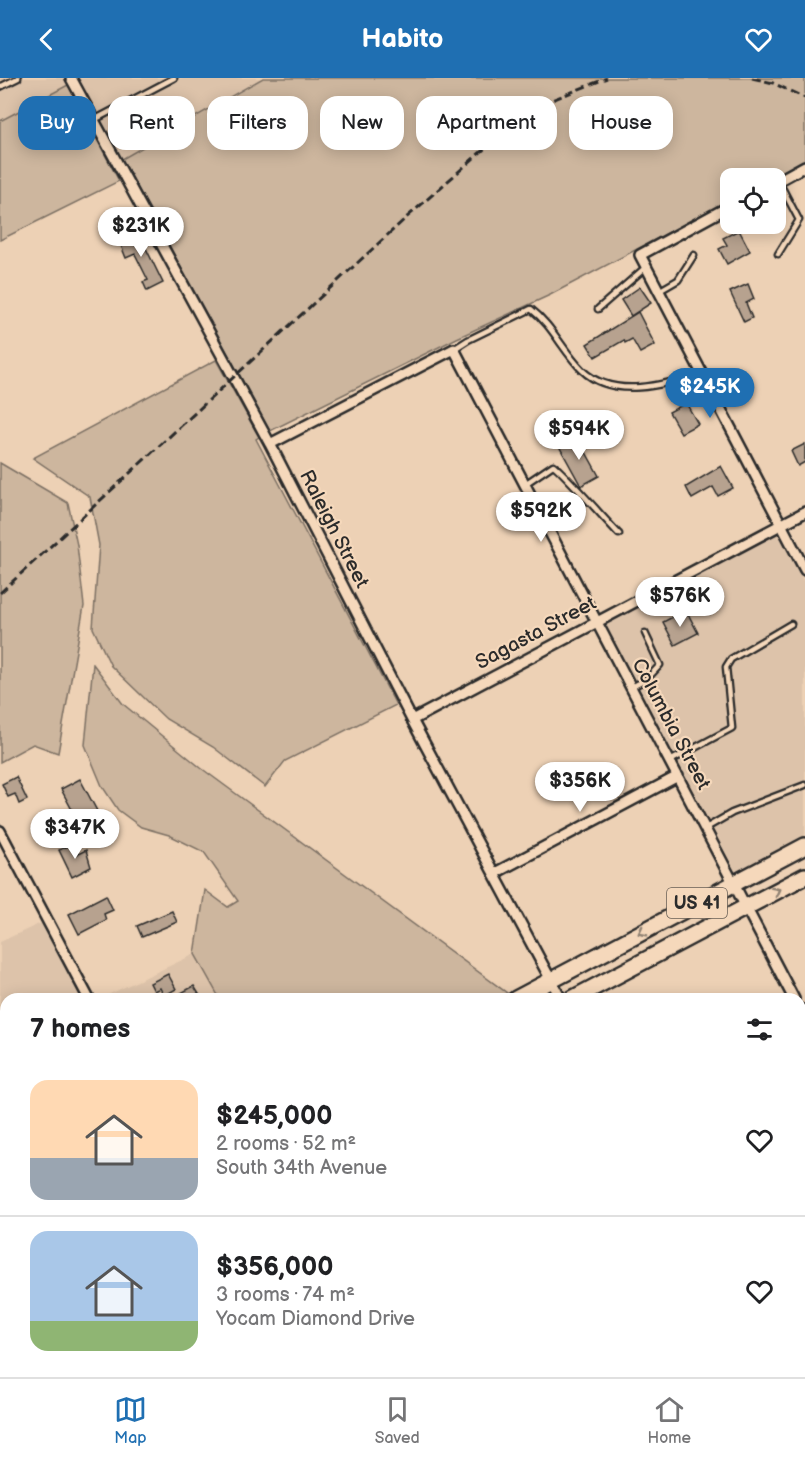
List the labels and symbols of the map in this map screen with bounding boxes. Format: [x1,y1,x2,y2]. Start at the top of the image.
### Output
pin: $231K [99,207,183,258]
pin: $245K [668,368,752,419]
pin: $594K [537,410,621,461]
street label: Raleigh Street [294,466,374,592]
pin: $592K [499,492,583,543]
pin: $576K [638,577,722,628]
street label: Sagasta Street [472,591,600,675]
street label: Columbia Street [626,654,716,794]
pin: $356K [538,762,622,813]
pin: $347K [33,809,117,860]
one-way arrow [770,887,780,898]
road number: US 41 [667,888,727,918]
one-way arrow [637,925,648,937]

